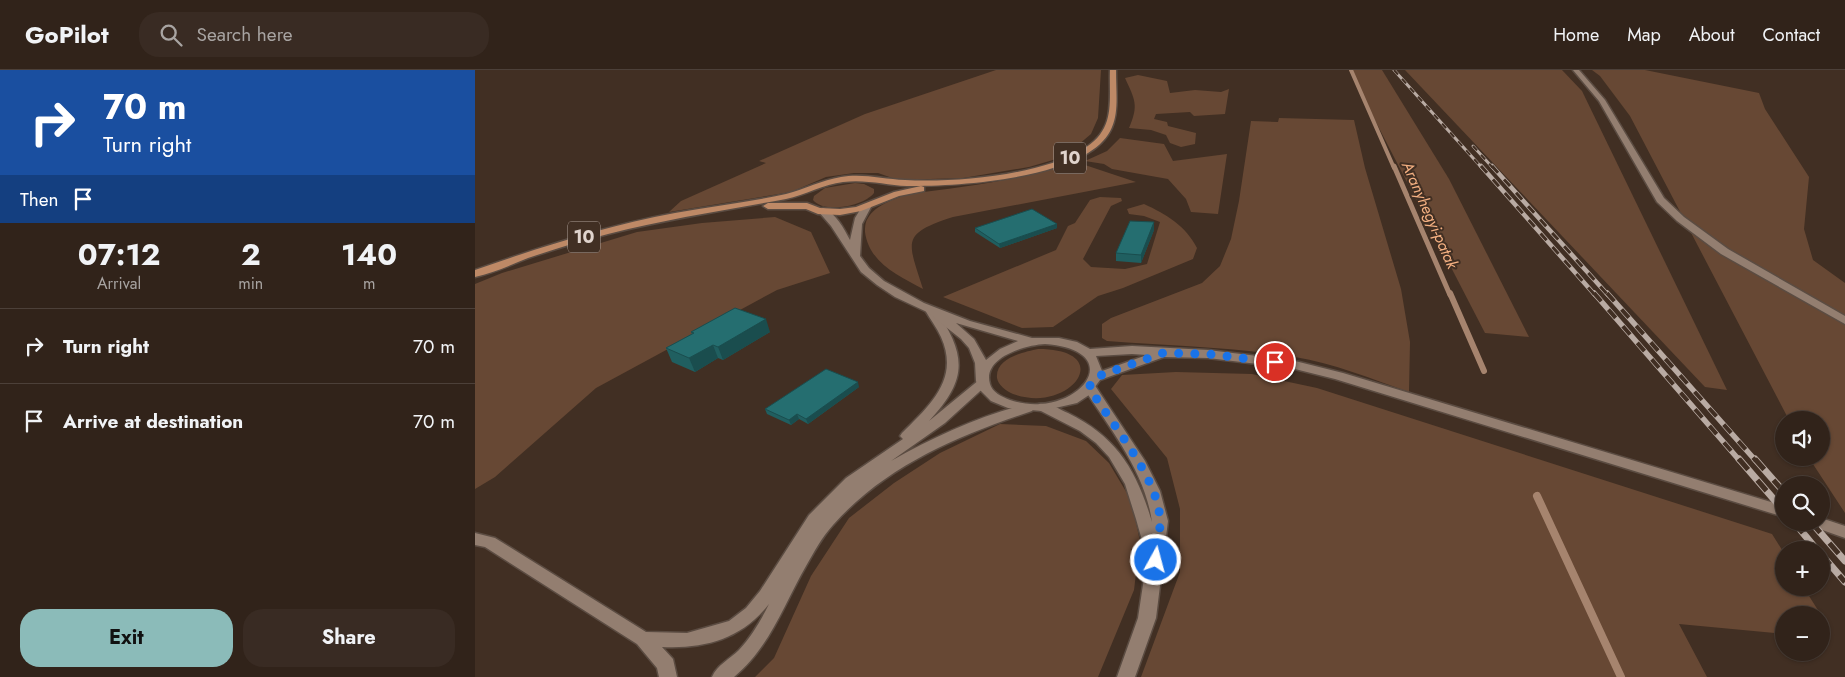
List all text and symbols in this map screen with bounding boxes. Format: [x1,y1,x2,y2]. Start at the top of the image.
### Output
search box [139,12,489,57]
text: GoPilot [25,17,109,52]
icon: search [157,21,185,49]
text: Search here [197,21,293,48]
text: Home [1553,22,1599,48]
text: Map [1627,22,1661,48]
text: About [1689,22,1734,48]
text: Contact [1762,22,1820,48]
text: 70 m [103,82,186,132]
icon: right [20,90,85,155]
text: Turn right [103,128,191,160]
road number: 10 [1054,143,1086,174]
water label: Aranyhegyi-patak [1396,157,1464,274]
icon: arrive [69,185,97,213]
text: Then [20,186,59,213]
road number: 10 [568,222,600,252]
text: 07:12 [78,233,160,276]
text: 2 [241,233,261,276]
text: 140 [341,233,397,276]
text: Arrival [97,272,141,295]
text: min [238,272,263,295]
text: m [363,272,375,295]
icon: right [20,332,48,360]
text: Turn right [63,333,149,360]
text: 70 m [413,333,455,360]
pin [1254,341,1296,383]
icon: arrive [1261,348,1289,376]
icon: arrive [20,407,48,435]
text: Arrive at destination [63,408,243,435]
text: 70 m [413,408,455,435]
map controls [1775,411,1830,661]
button: sound [1775,411,1830,466]
button: search [1775,476,1830,531]
position arrow [1129,533,1181,585]
button: + [1775,541,1830,596]
button: − [1775,606,1830,661]
button: Exit [20,609,233,667]
button: Share [243,609,455,667]

